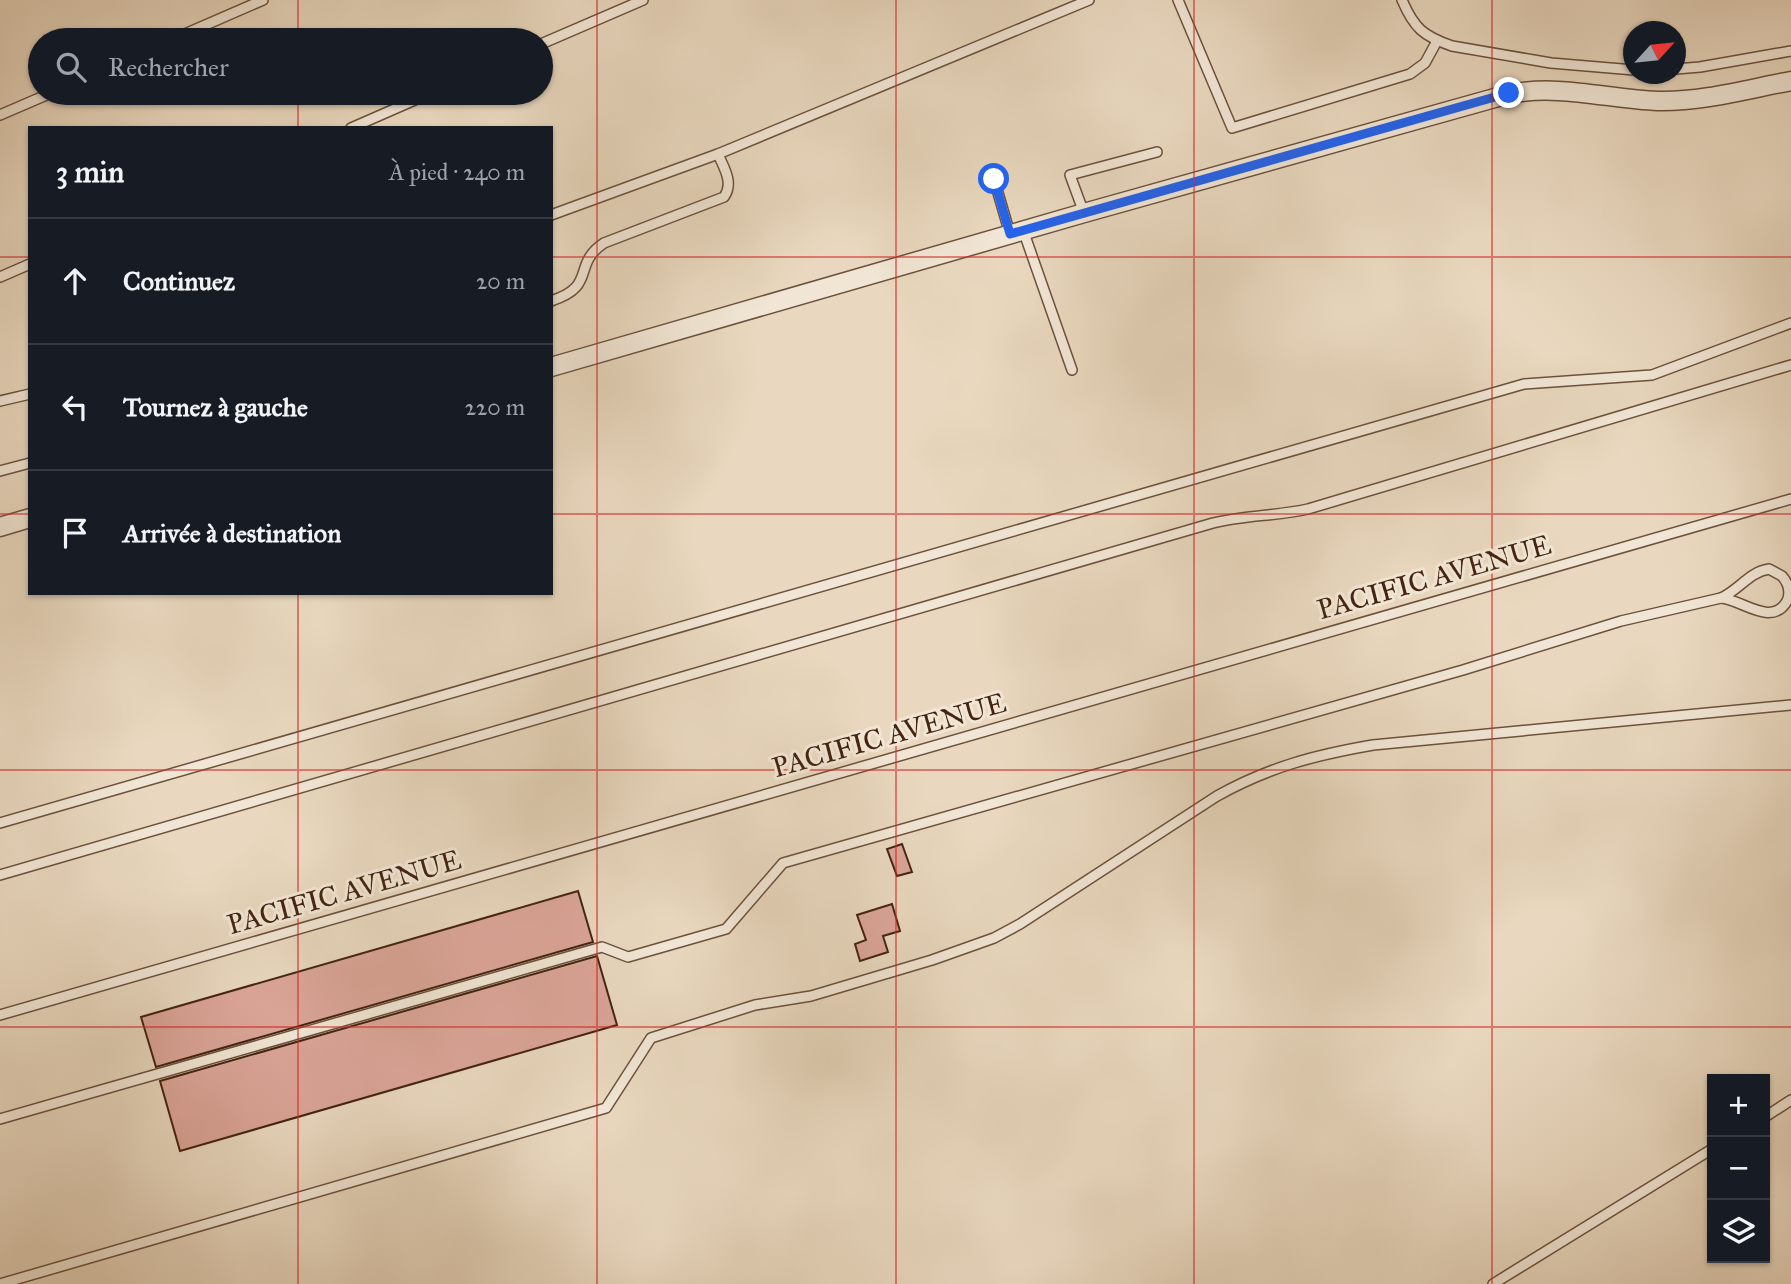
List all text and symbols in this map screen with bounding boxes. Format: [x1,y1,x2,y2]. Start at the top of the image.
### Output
north arrow [1623,21,1686,84]
search box [28,28,553,105]
icon: search [52,48,90,86]
text: Rechercher [108,51,229,83]
route end [1493,77,1524,108]
text: 3 min [56,154,124,190]
text: À pied · 240 m [389,158,525,186]
route start [978,163,1009,194]
icon: ahead [56,262,94,300]
text: Continuez [123,265,235,297]
text: 20 m [476,267,525,295]
icon: left [56,388,94,426]
text: Tournez à gauche [123,391,308,423]
text: 220 m [465,393,525,421]
icon: arrive [56,514,94,552]
text: Arrivée à destination [123,517,341,549]
street label: PACIFIC AVENUE [1313,527,1555,627]
street label: PACIFIC AVENUE [768,685,1010,785]
street label: PACIFIC AVENUE [223,842,465,942]
map controls [1707,1074,1770,1263]
button: + [1707,1074,1770,1137]
button: − [1707,1137,1770,1200]
button: layers [1707,1200,1770,1263]

